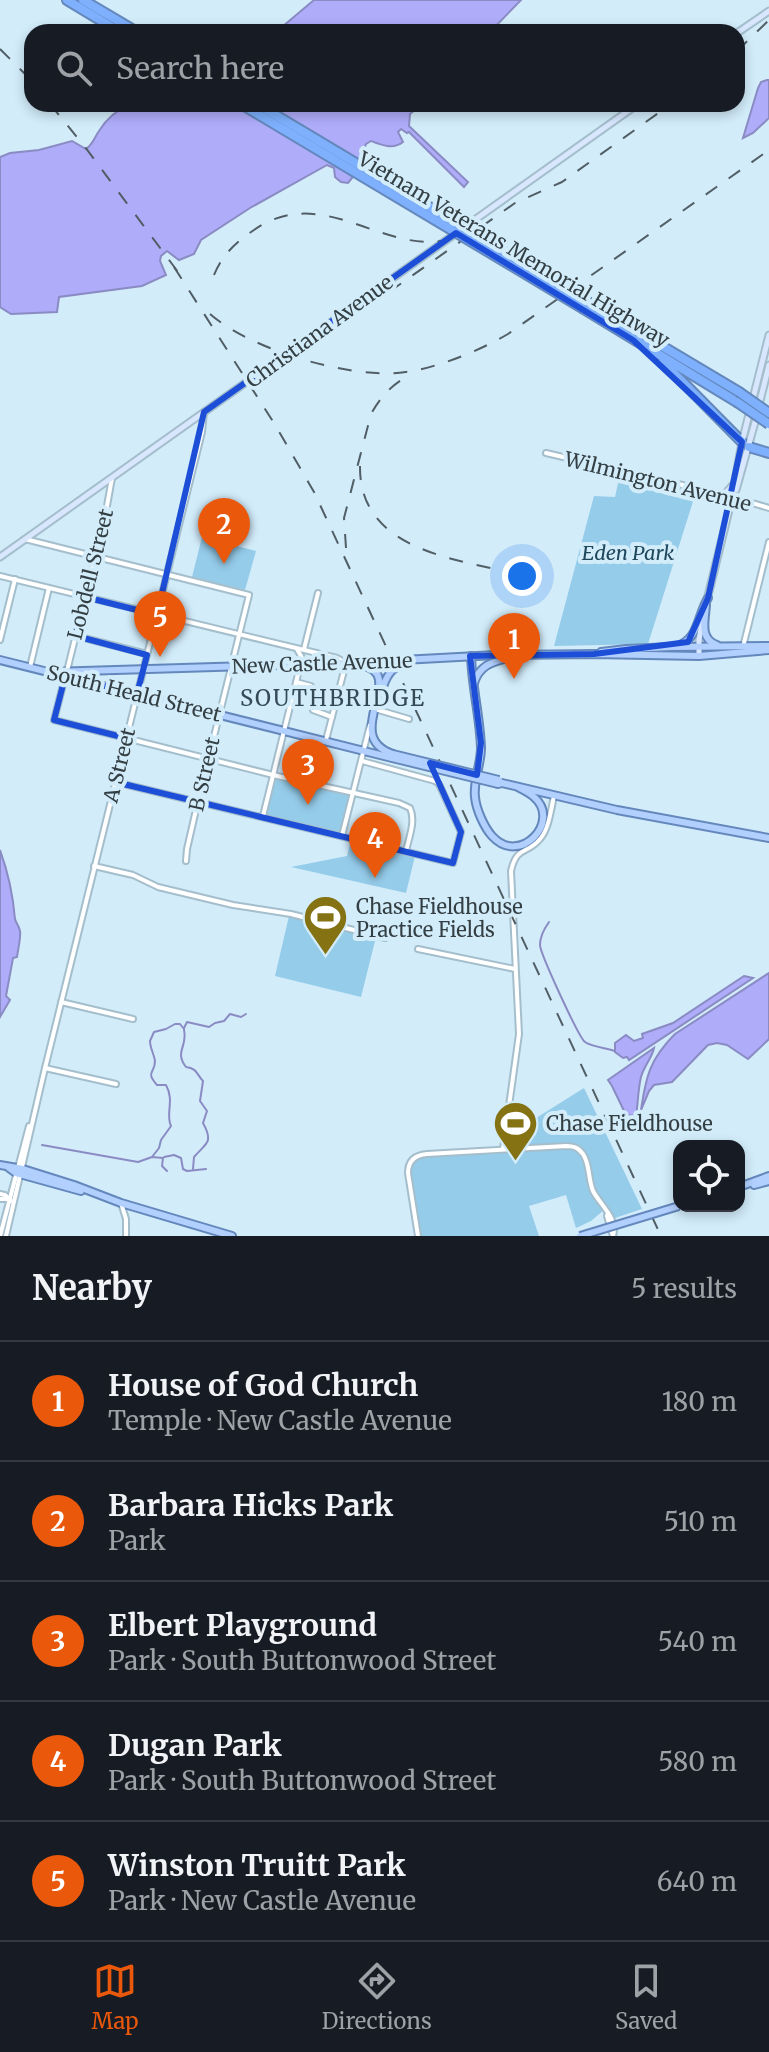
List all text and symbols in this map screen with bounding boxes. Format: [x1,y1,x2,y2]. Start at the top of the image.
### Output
search box [24,24,745,112]
icon: search [52,46,96,90]
text: Search here [116,49,284,87]
street label: Vietnam Veterans Memorial Highway [353,145,675,352]
street label: Christiana Avenue [241,269,397,393]
street label: Wilmington Avenue [561,445,754,516]
pin: 2 [198,498,250,564]
street label: Lobdell Street [62,506,118,642]
park label: Eden Park [582,540,674,565]
your location [502,556,542,596]
pin: 5 [134,591,186,657]
pin: 1 [488,613,540,679]
street label: New Castle Avenue [231,647,413,679]
street label: South Heald Street [44,659,224,727]
district label: SOUTHBRIDGE [240,684,426,712]
street label: A Street [97,725,140,806]
street label: B Street [183,734,225,814]
pin: 3 [282,739,334,805]
pin: 4 [349,812,401,878]
sports icon: Chase Fieldhouse Practice Fields [301,893,349,956]
place label: Chase Fieldhouse Practice Fields [356,894,523,942]
sports icon: Chase Fieldhouse [491,1099,539,1162]
place label: Chase Fieldhouse [546,1111,713,1136]
map controls [673,1140,745,1212]
button: locate [673,1140,745,1212]
text: Nearby [32,1267,152,1309]
text: 5 results [631,1272,737,1305]
text: House of God Church [108,1366,418,1404]
text: 1 [52,1385,64,1418]
text: 180 m [662,1385,737,1418]
text: Temple · New Castle Avenue [108,1404,452,1437]
text: Barbara Hicks Park [108,1486,393,1524]
text: 2 [50,1505,66,1538]
text: 510 m [664,1505,737,1538]
text: Park [108,1524,166,1557]
text: Elbert Playground [108,1606,377,1644]
text: 3 [51,1625,65,1658]
text: 540 m [658,1625,737,1658]
text: Park · South Buttonwood Street [108,1644,496,1677]
text: Dugan Park [108,1726,282,1764]
text: 4 [50,1745,66,1778]
text: 580 m [658,1745,737,1778]
text: Park · South Buttonwood Street [108,1764,496,1797]
text: Winston Truitt Park [108,1846,406,1884]
text: 5 [50,1865,66,1898]
text: 640 m [657,1865,737,1898]
text: Park · New Castle Avenue [108,1884,416,1917]
tab: Map [92,1959,139,2035]
tab: Directions [322,1959,432,2035]
tab: Saved [615,1959,677,2035]

